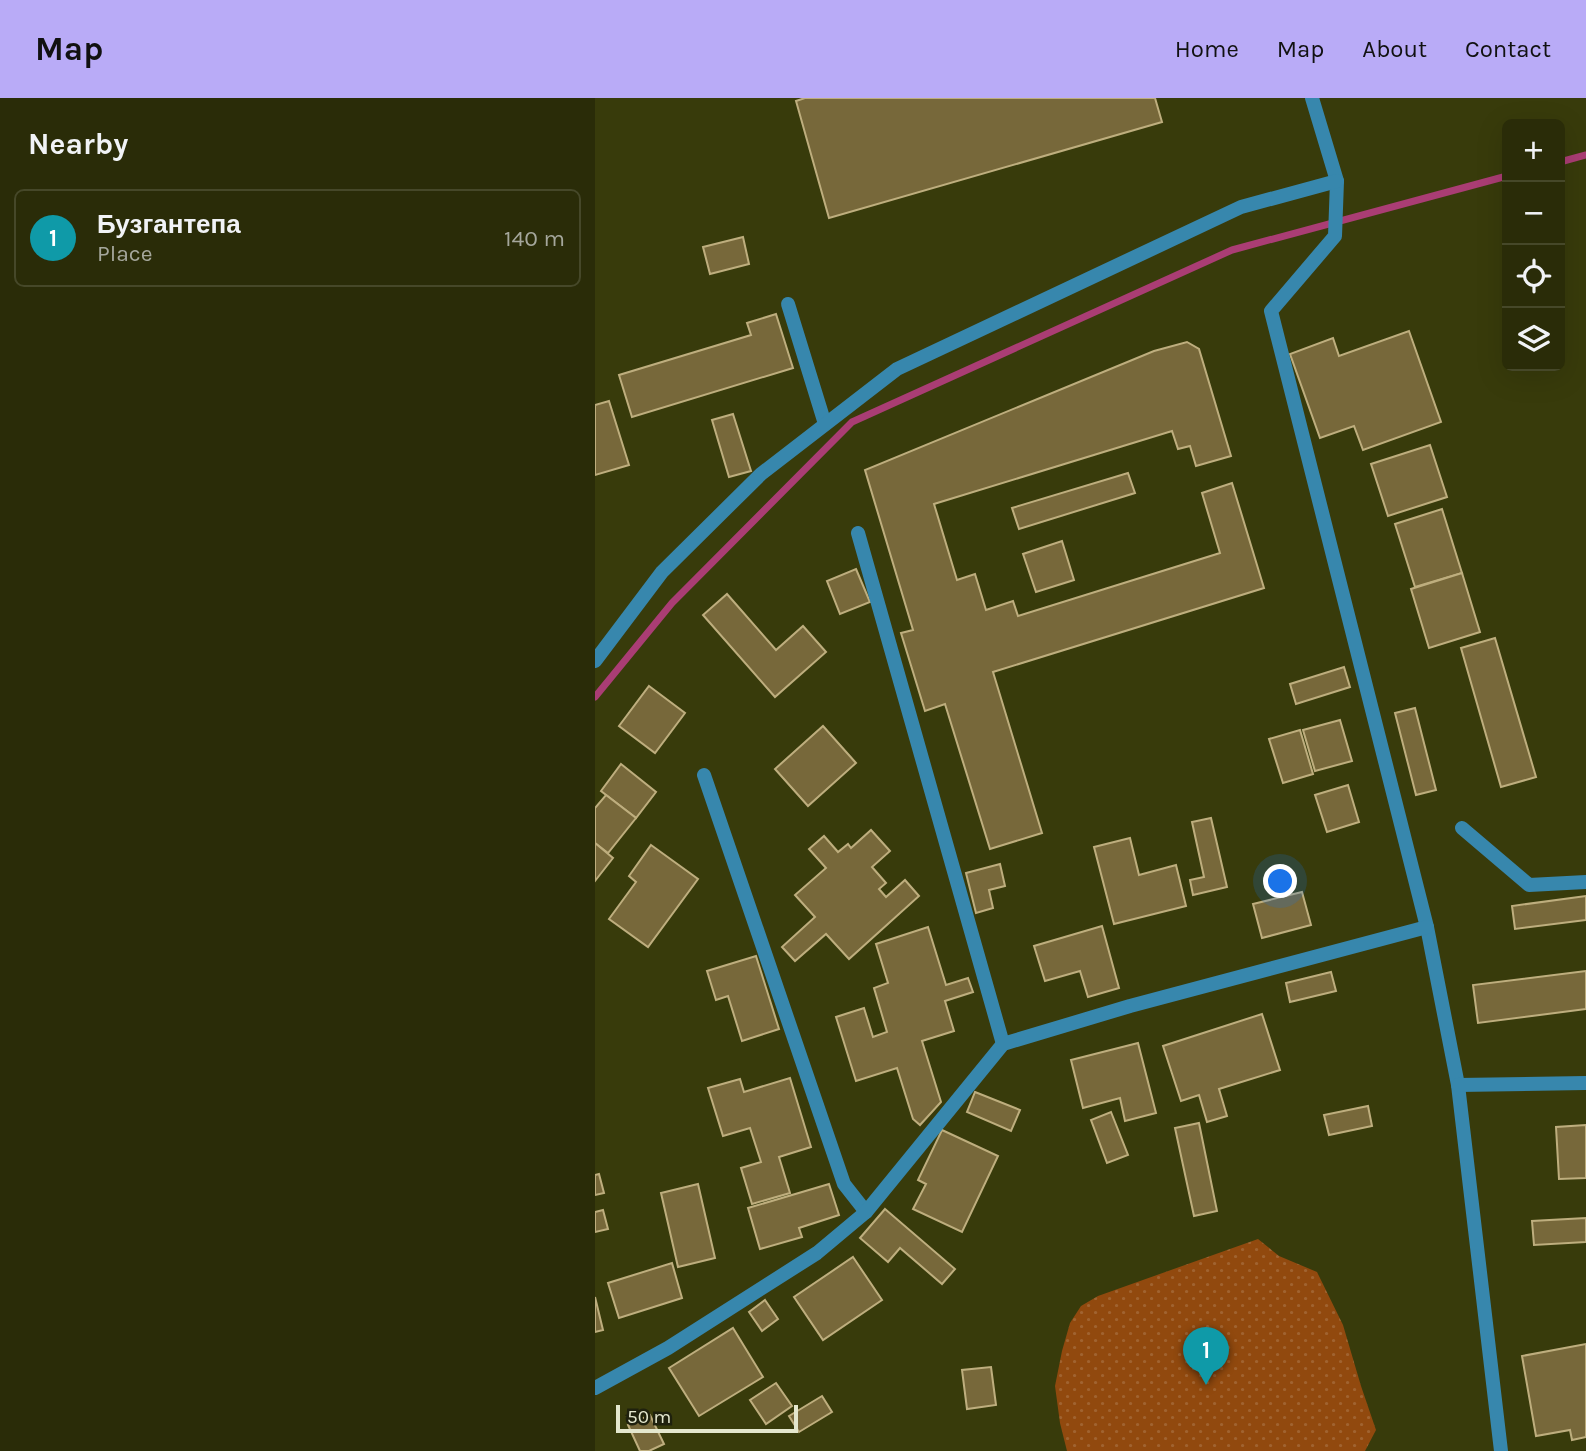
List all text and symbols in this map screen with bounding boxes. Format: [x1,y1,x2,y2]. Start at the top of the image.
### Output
text: Map [35,30,103,68]
text: Home [1175,35,1239,63]
text: Map [1277,35,1324,63]
text: About [1362,35,1427,63]
text: Contact [1465,35,1551,63]
map controls [1502,119,1565,371]
button: + [1502,119,1565,182]
text: Nearby [28,126,128,162]
button: − [1502,182,1565,245]
text: Бузгантепа [97,209,241,240]
text: 1 [49,225,57,252]
text: 140 m [504,225,565,252]
text: Place [97,240,153,267]
button: locate [1502,245,1565,308]
button: layers [1502,308,1565,371]
your location [1263,864,1297,898]
pin: 1 [1183,1327,1229,1385]
scale bar [616,1402,798,1434]
text: 50 m [627,1406,671,1428]

